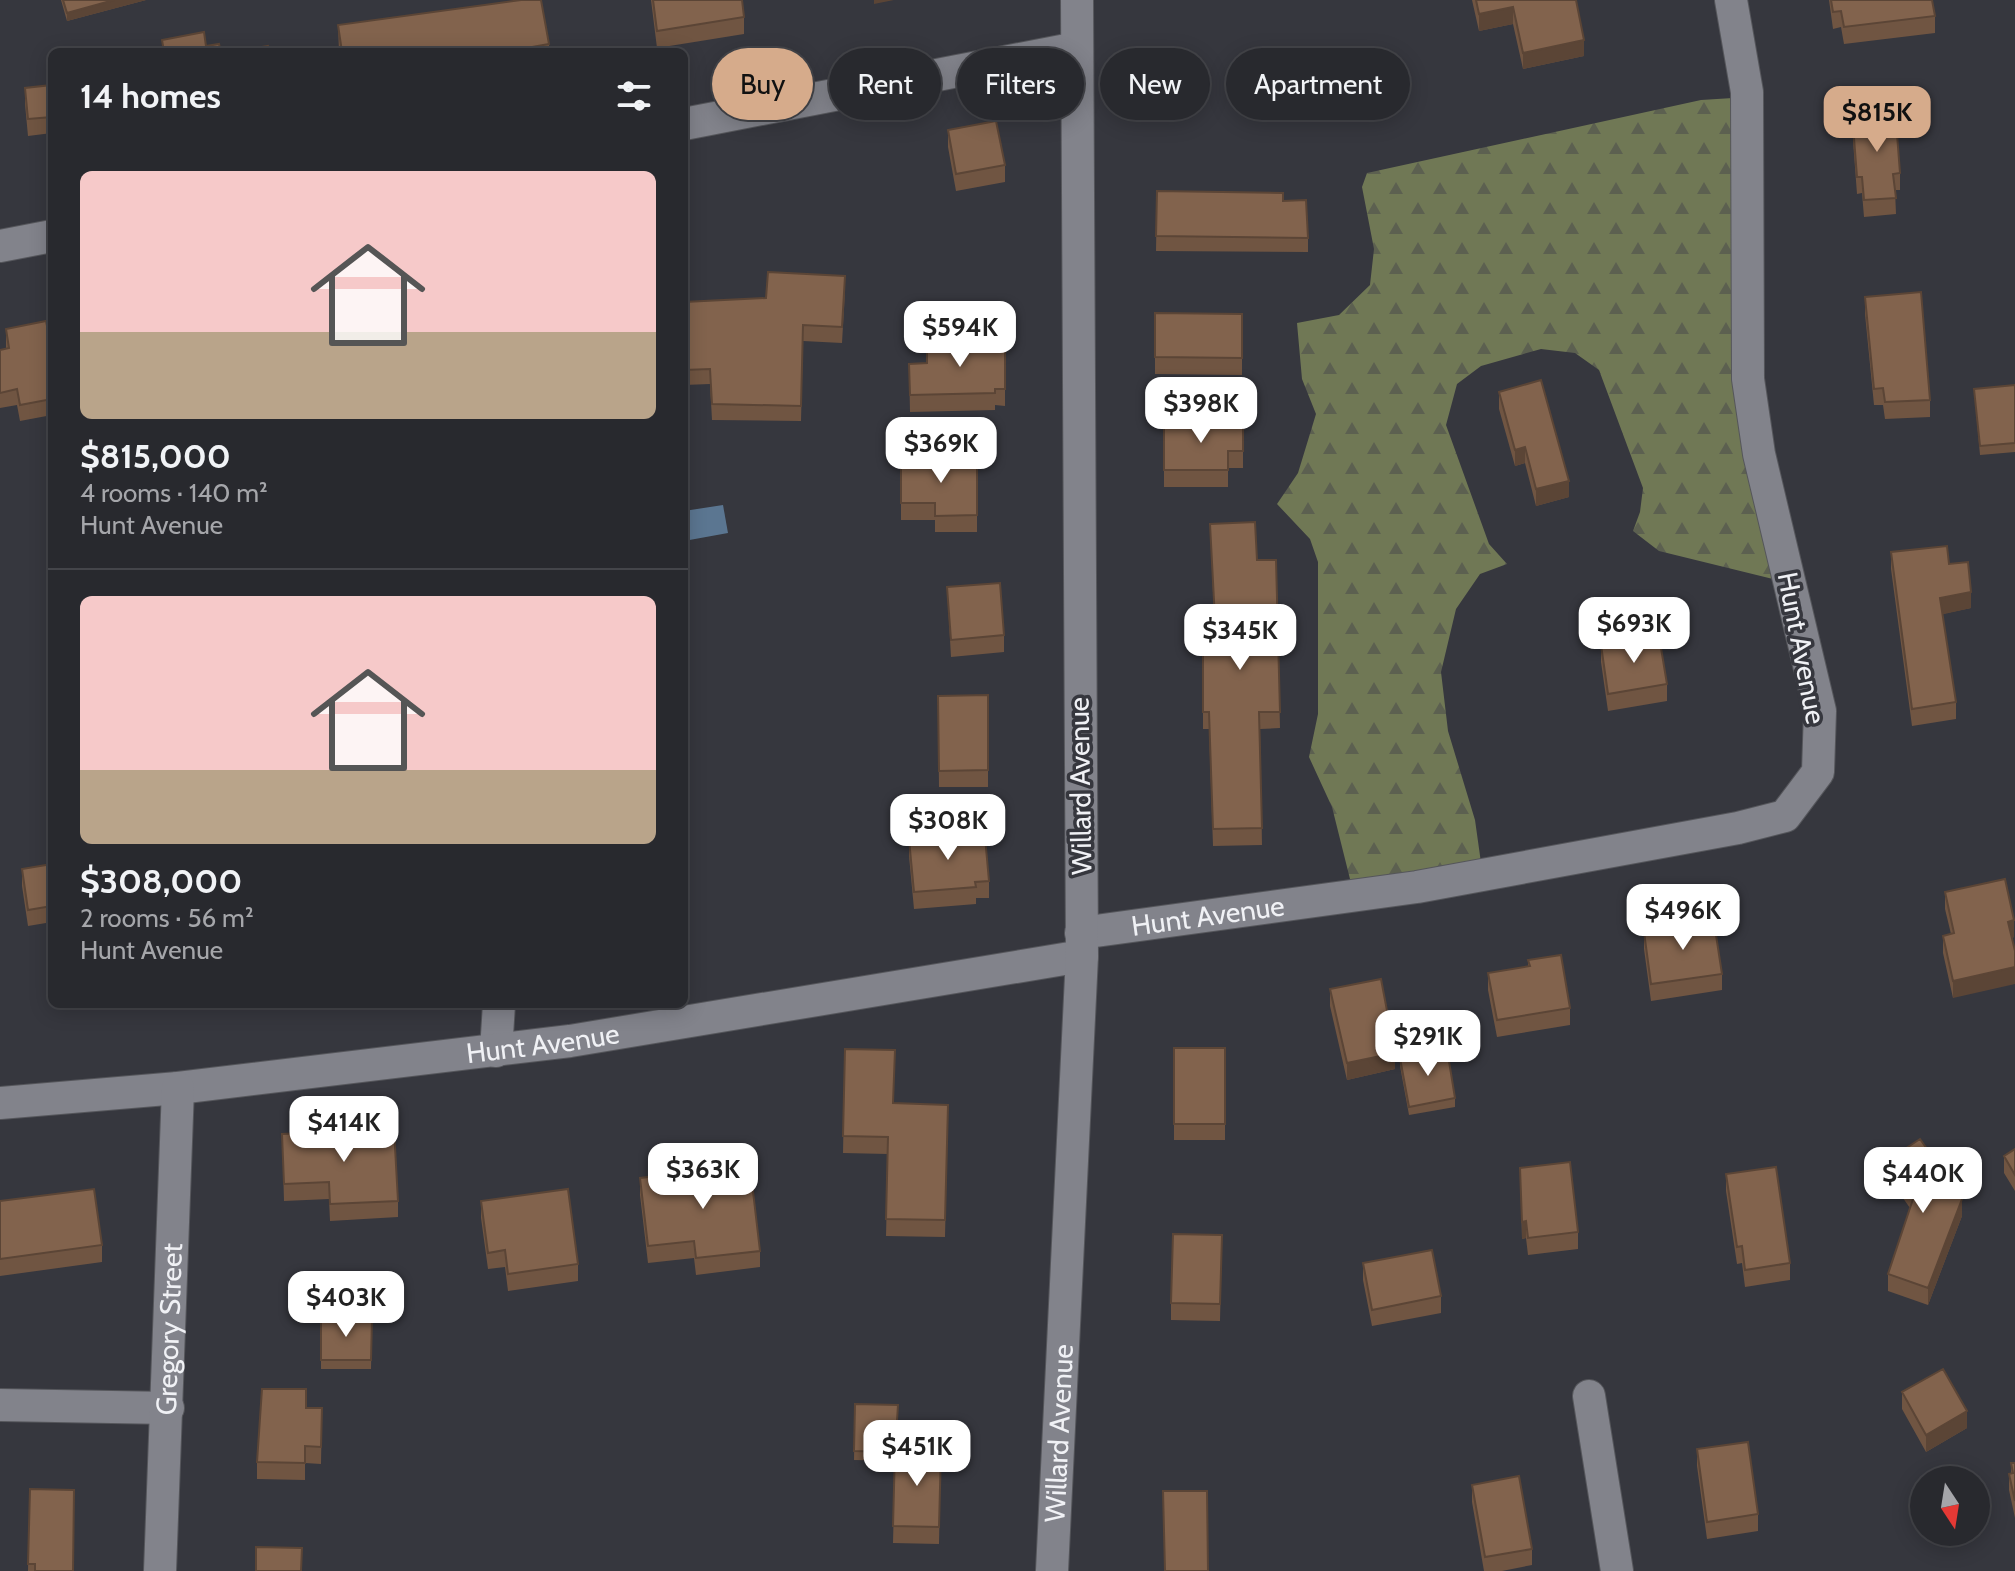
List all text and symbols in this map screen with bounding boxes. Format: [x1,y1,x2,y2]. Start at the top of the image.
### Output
chip: Buy [712,48,813,120]
chip: Rent [829,48,941,120]
chip: Filters [957,48,1084,120]
chip: New [1100,48,1210,120]
chip: Apartment [1226,48,1410,120]
icon: filters [612,74,656,118]
text: 14 homes [80,75,221,117]
pin: $815K [1821,86,1933,154]
text: $815K [1842,96,1912,128]
icon: home [296,223,440,367]
pin: $594K [904,301,1016,369]
text: $594K [922,311,998,343]
pin: $398K [1145,377,1257,445]
text: $398K [1163,387,1239,419]
pin: $369K [885,417,997,485]
text: $369K [904,427,978,459]
text: $815,000 [80,435,231,477]
text: 4 rooms · 140 m² [80,477,268,509]
text: Hunt Avenue [80,509,223,541]
street label: Hunt Avenue [1771,569,1833,727]
pin: $693K [1578,597,1690,665]
pin: $345K [1184,604,1296,672]
text: $693K [1597,607,1671,639]
text: $345K [1202,614,1278,646]
icon: home [296,648,440,792]
street label: Willard Avenue [1061,697,1099,875]
pin: $308K [892,794,1004,862]
text: $308K [908,804,988,836]
text: $308,000 [80,860,242,902]
pin: $496K [1627,884,1739,952]
street label: Hunt Avenue [1129,888,1287,943]
text: $496K [1645,894,1721,926]
text: 2 rooms · 56 m² [80,902,254,934]
text: Hunt Avenue [80,934,223,966]
pin: $291K [1372,1010,1484,1078]
street label: Hunt Avenue [464,1016,622,1070]
text: $291K [1393,1020,1463,1052]
pin: $414K [288,1096,400,1164]
text: $414K [307,1106,381,1138]
pin: $363K [647,1143,759,1211]
pin: $440K [1867,1147,1979,1215]
text: $363K [666,1153,740,1185]
text: $440K [1882,1157,1964,1189]
street label: Gregory Street [149,1243,189,1416]
pin: $403K [290,1271,402,1339]
text: $403K [306,1281,386,1313]
street label: Willard Avenue [1037,1343,1080,1523]
pin: $451K [861,1420,973,1488]
text: $451K [881,1430,953,1462]
north arrow [1910,1466,1990,1546]
map controls [1910,1466,1990,1546]

